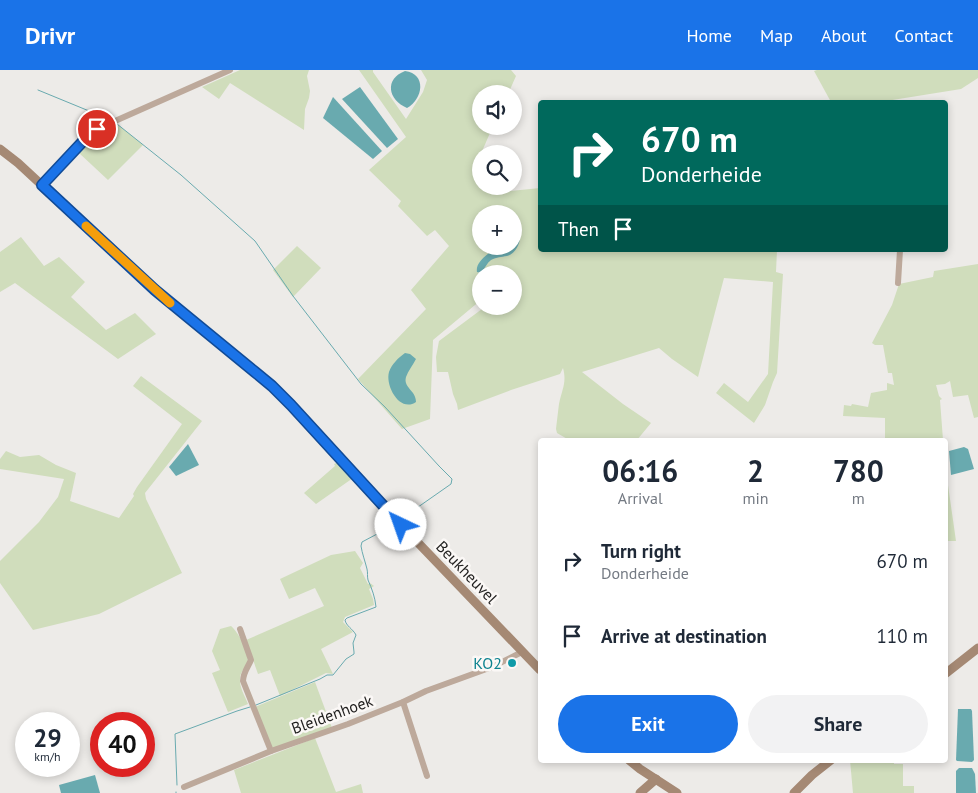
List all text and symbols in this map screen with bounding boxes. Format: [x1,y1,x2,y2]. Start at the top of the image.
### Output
text: Drivr [25,20,75,51]
text: Home [686,24,732,47]
text: Map [760,24,793,47]
text: About [821,24,867,47]
text: Contact [895,24,953,47]
map controls [472,85,522,315]
button: sound [472,85,522,135]
pin [76,108,118,150]
icon: arrive [83,115,111,143]
text: 670 m [641,116,738,162]
icon: right [558,120,623,185]
button: search [472,145,522,195]
text: Donderheide [641,160,762,188]
button: + [472,205,522,255]
icon: arrive [609,215,637,243]
text: Then [558,217,599,241]
button: − [472,265,522,315]
text: 06:16 [602,451,678,490]
text: 2 [747,451,764,490]
text: 780 [833,451,884,490]
text: Arrival [618,488,663,508]
text: min [743,488,769,508]
text: m [852,488,865,508]
position arrow [374,498,426,550]
street label: Beukheuvel [432,536,502,608]
text: Turn right [601,539,681,563]
icon: right [558,547,586,575]
text: 670 m [876,549,928,573]
text: Donderheide [601,563,689,583]
icon: arrive [558,622,586,650]
text: Arrive at destination [601,624,767,648]
text: 110 m [876,624,928,648]
place label: KO2 [473,653,502,673]
marker: KO2 [506,657,518,669]
street label: Bleidenhoek [289,690,376,738]
button: Exit [558,695,738,753]
button: Share [748,695,928,753]
speed limit sign: 40 [90,712,155,777]
text: 29 [33,722,62,754]
text: km/h [34,749,61,764]

